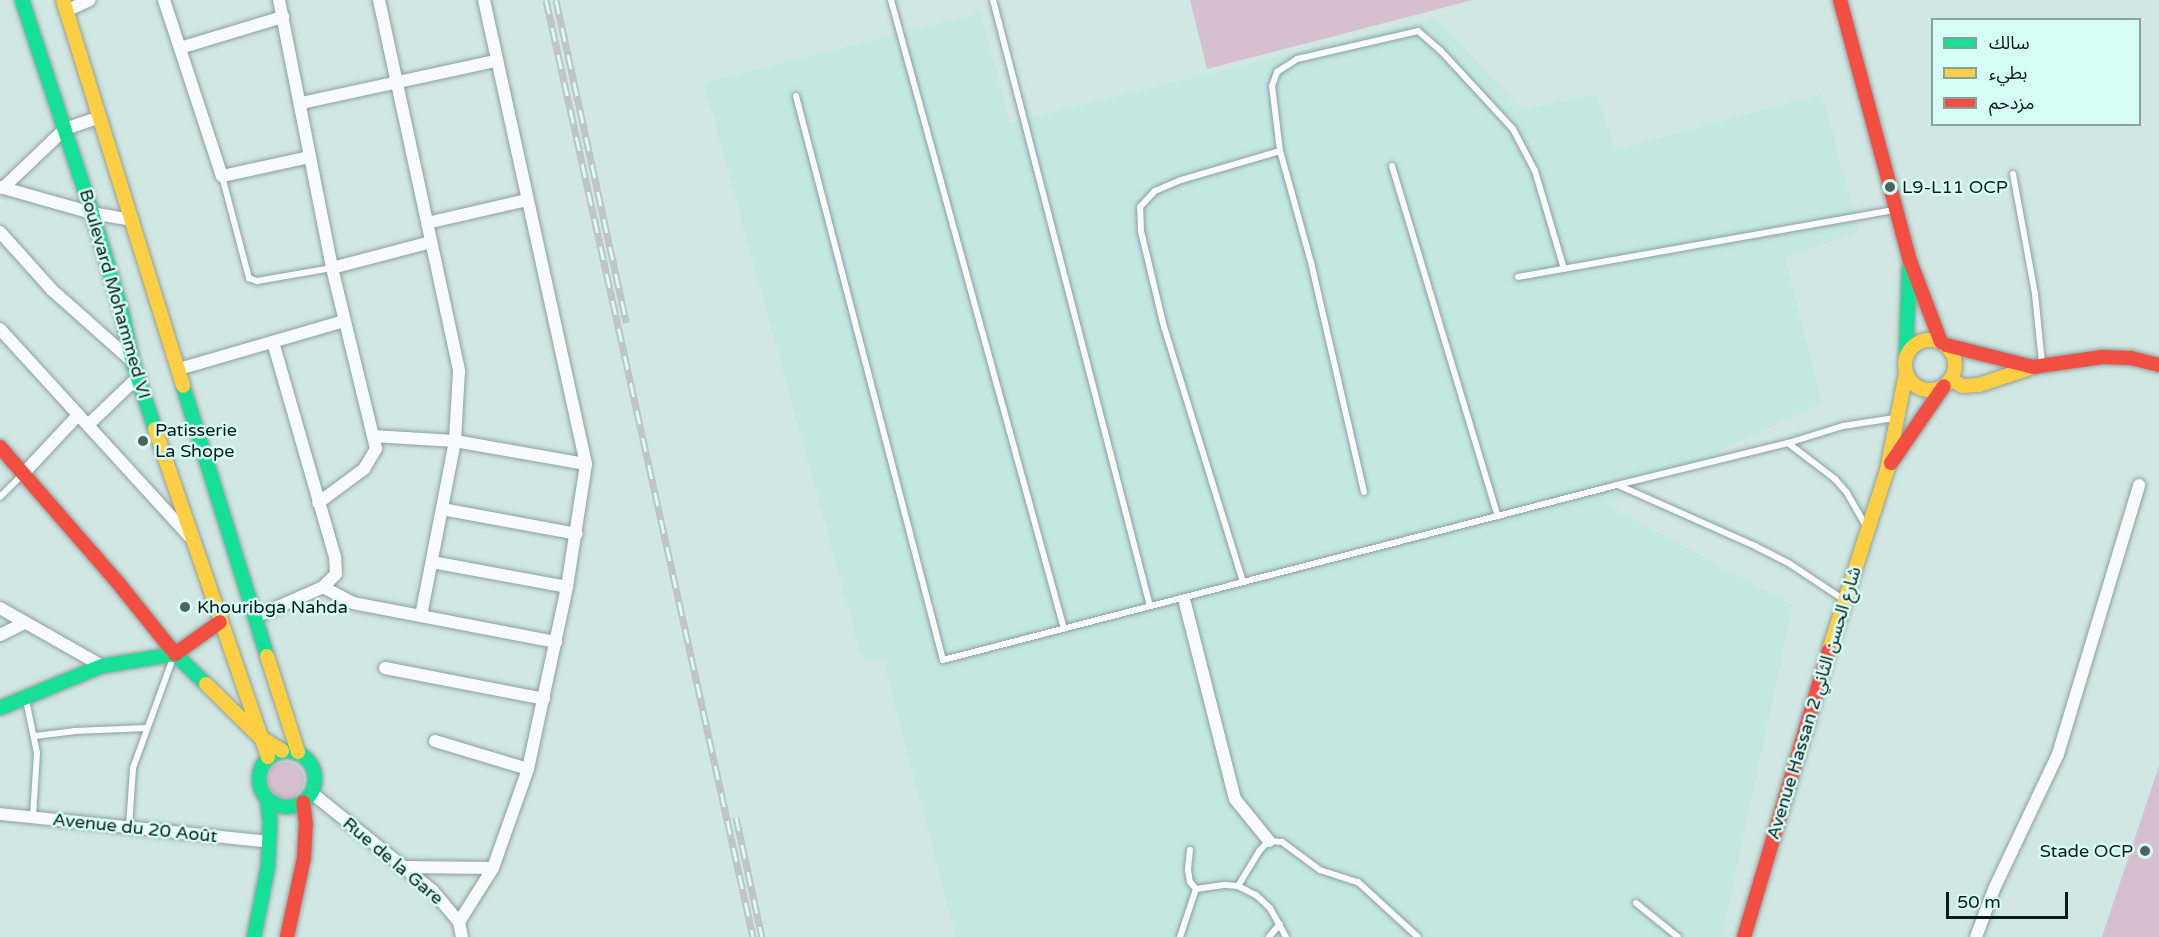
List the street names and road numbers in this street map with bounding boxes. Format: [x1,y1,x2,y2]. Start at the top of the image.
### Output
street label: Boulevard Mohammed VI [75,187,155,401]
street label: Avenue Hassan 2 شارع الحسن الثاني [1762,564,1866,842]
street label: Avenue du 20 Août [52,809,218,847]
street label: Rue de la Gare [338,813,448,909]

